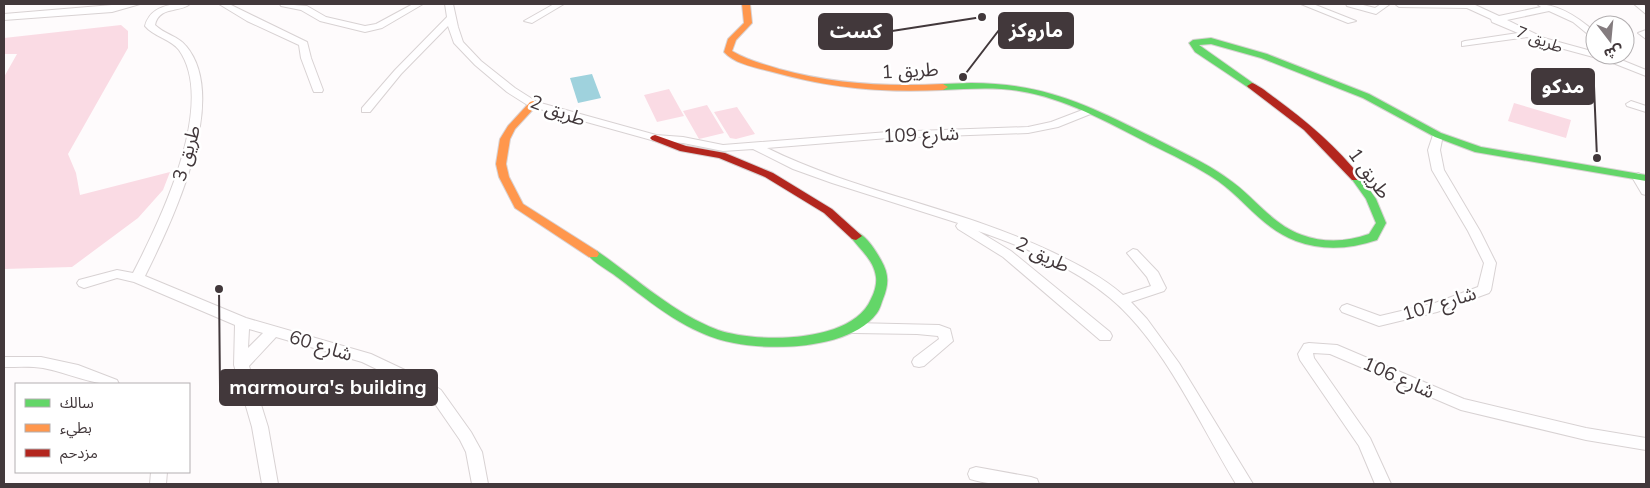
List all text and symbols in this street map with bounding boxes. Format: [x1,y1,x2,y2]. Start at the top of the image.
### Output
callout: ماروكز [999,13,1073,48]
callout: كست [819,14,892,49]
north arrow [1585,15,1635,65]
text: ماروكز [1008,17,1063,42]
text: كست [830,18,883,43]
street label: 7 طريق [1514,21,1566,58]
text: ش [1602,41,1625,64]
street label: طريق 1 [881,57,939,83]
callout: مدكو [1532,69,1594,104]
text: مدكو [1542,73,1584,98]
street label: طريق 2 [527,89,589,131]
street label: شارع 109 [883,121,960,149]
street label: طريق 3 [167,122,205,184]
street label: طريق 1 [1343,143,1397,203]
street label: طريق 2 [1012,231,1074,277]
street label: شارع 107 [1399,280,1480,328]
street label: شارع 60 [286,324,355,368]
street label: شارع 106 [1358,351,1439,405]
callout: marmoura's building [220,370,437,405]
text: marmoura's building [229,374,427,399]
legend [15,383,190,473]
text: سالك [60,393,94,412]
text: بطيء [60,418,92,439]
text: مزدحم [60,443,98,464]

